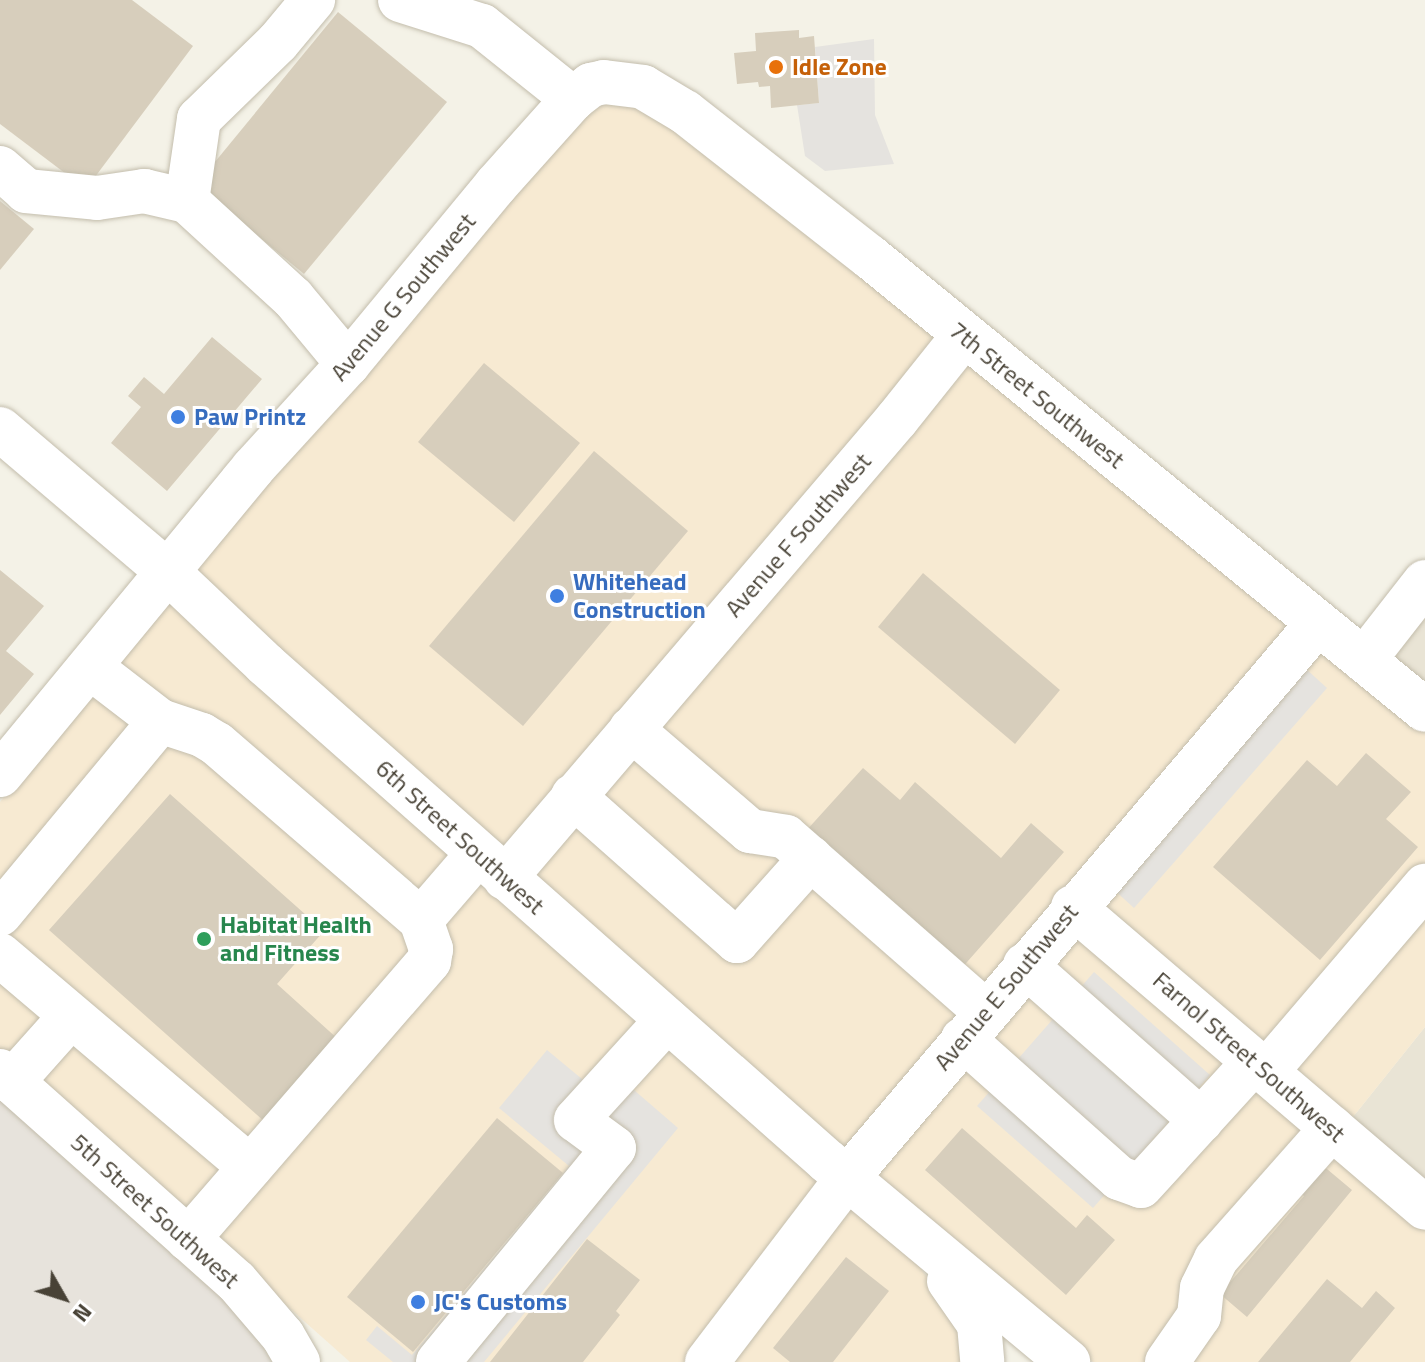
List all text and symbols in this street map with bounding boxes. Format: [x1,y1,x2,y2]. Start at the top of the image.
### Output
place label: Idle Zone [792,53,887,81]
marker: Idle Zone [767,58,785,76]
street label: Avenue G Southwest [325,207,481,387]
street label: 7th Street Southwest [944,316,1130,474]
place label: Paw Printz [194,403,306,431]
marker: Paw Printz [169,408,187,426]
street label: Avenue F Southwest [719,447,877,623]
place label: Whitehead Construction [573,568,706,624]
marker: Whitehead Construction [548,587,566,605]
street label: 6th Street Southwest [370,754,550,920]
street label: Avenue E Southwest [928,898,1084,1076]
place label: Habitat Health and Fitness [220,911,372,967]
marker: Habitat Health and Fitness [195,930,213,948]
street label: Farnol Street Southwest [1147,966,1351,1148]
street label: 5th Street Southwest [65,1128,245,1294]
north arrow [24,1258,104,1338]
place label: JC's Customs [434,1288,567,1316]
marker: JC's Customs [409,1293,427,1311]
text: N [65,1296,101,1330]

